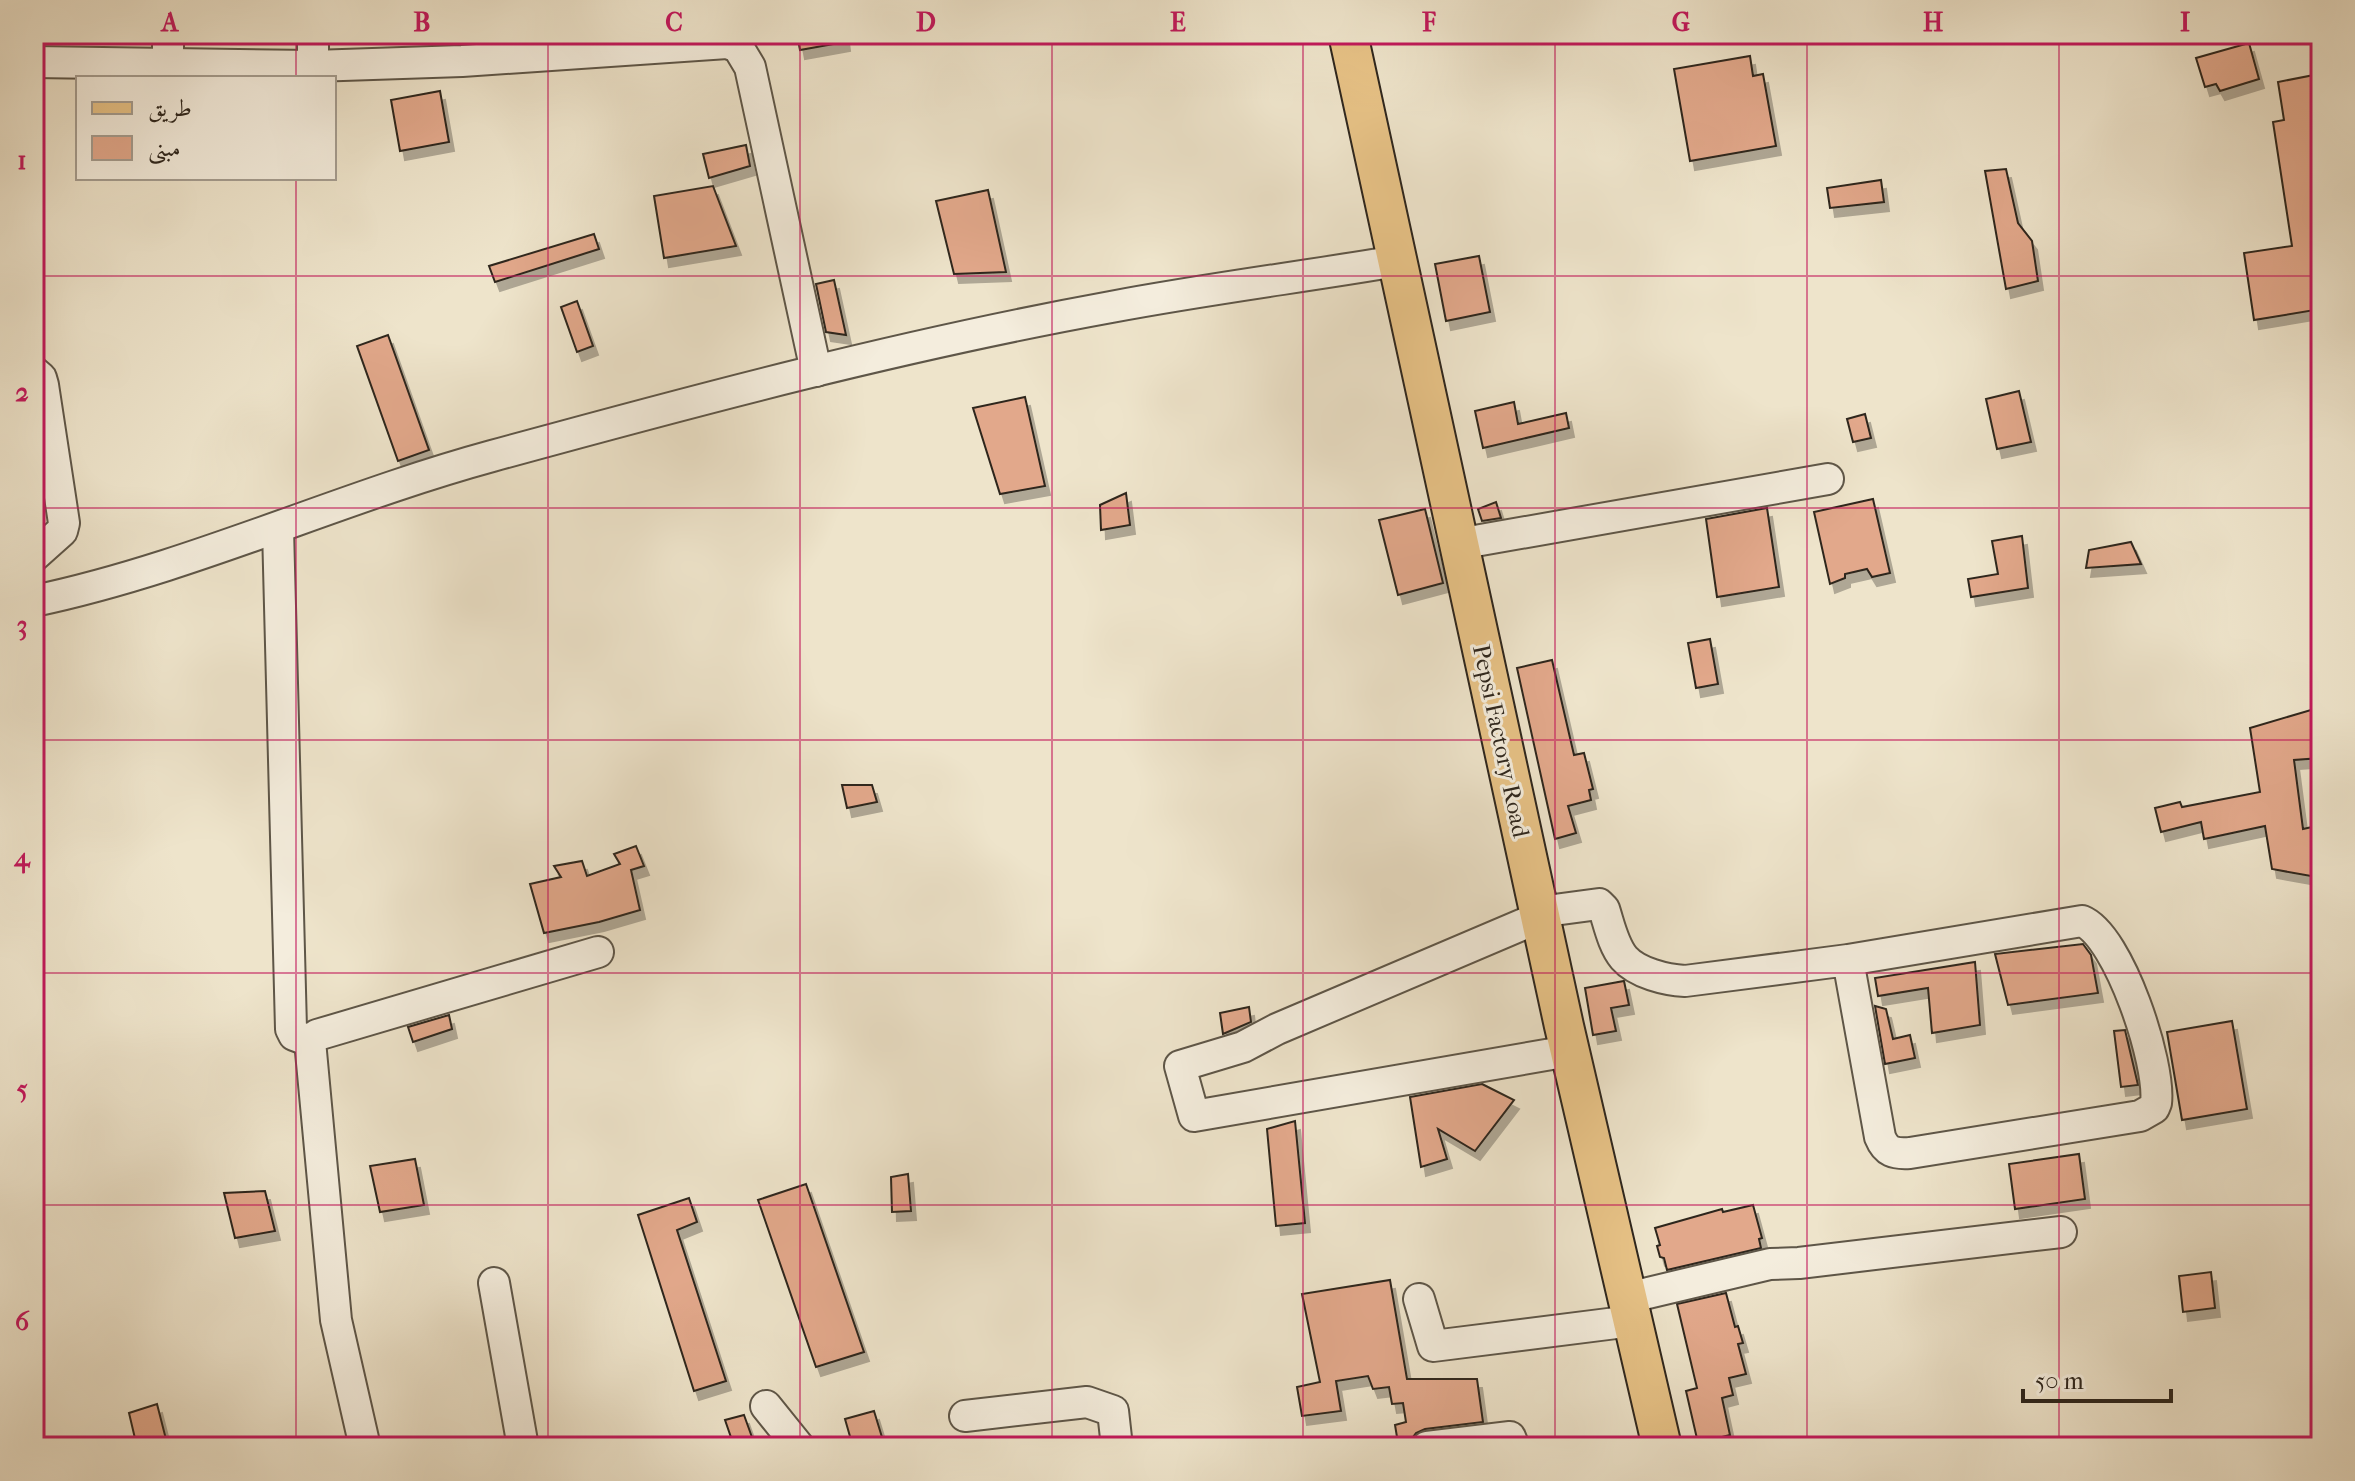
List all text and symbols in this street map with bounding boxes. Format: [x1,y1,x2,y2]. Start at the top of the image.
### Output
text: A [160,7,180,38]
text: B [414,7,431,38]
text: C [665,7,683,38]
text: D [916,7,936,38]
text: E [1170,7,1186,38]
text: F [1421,7,1436,38]
text: G [1672,7,1690,38]
text: H [1923,7,1944,38]
text: I [2180,7,2190,38]
legend [76,76,336,180]
text: طريق [148,94,192,123]
text: مبنى [148,134,181,165]
text: 1 [17,145,27,176]
text: 2 [15,377,29,408]
text: 3 [17,610,27,641]
street label: Pepsi Factory Road [1467,642,1535,841]
text: 4 [13,842,31,874]
text: 5 [16,1074,28,1105]
text: 6 [15,1306,30,1337]
scale bar [2023,1353,2171,1403]
text: 50 m [2035,1367,2084,1395]

